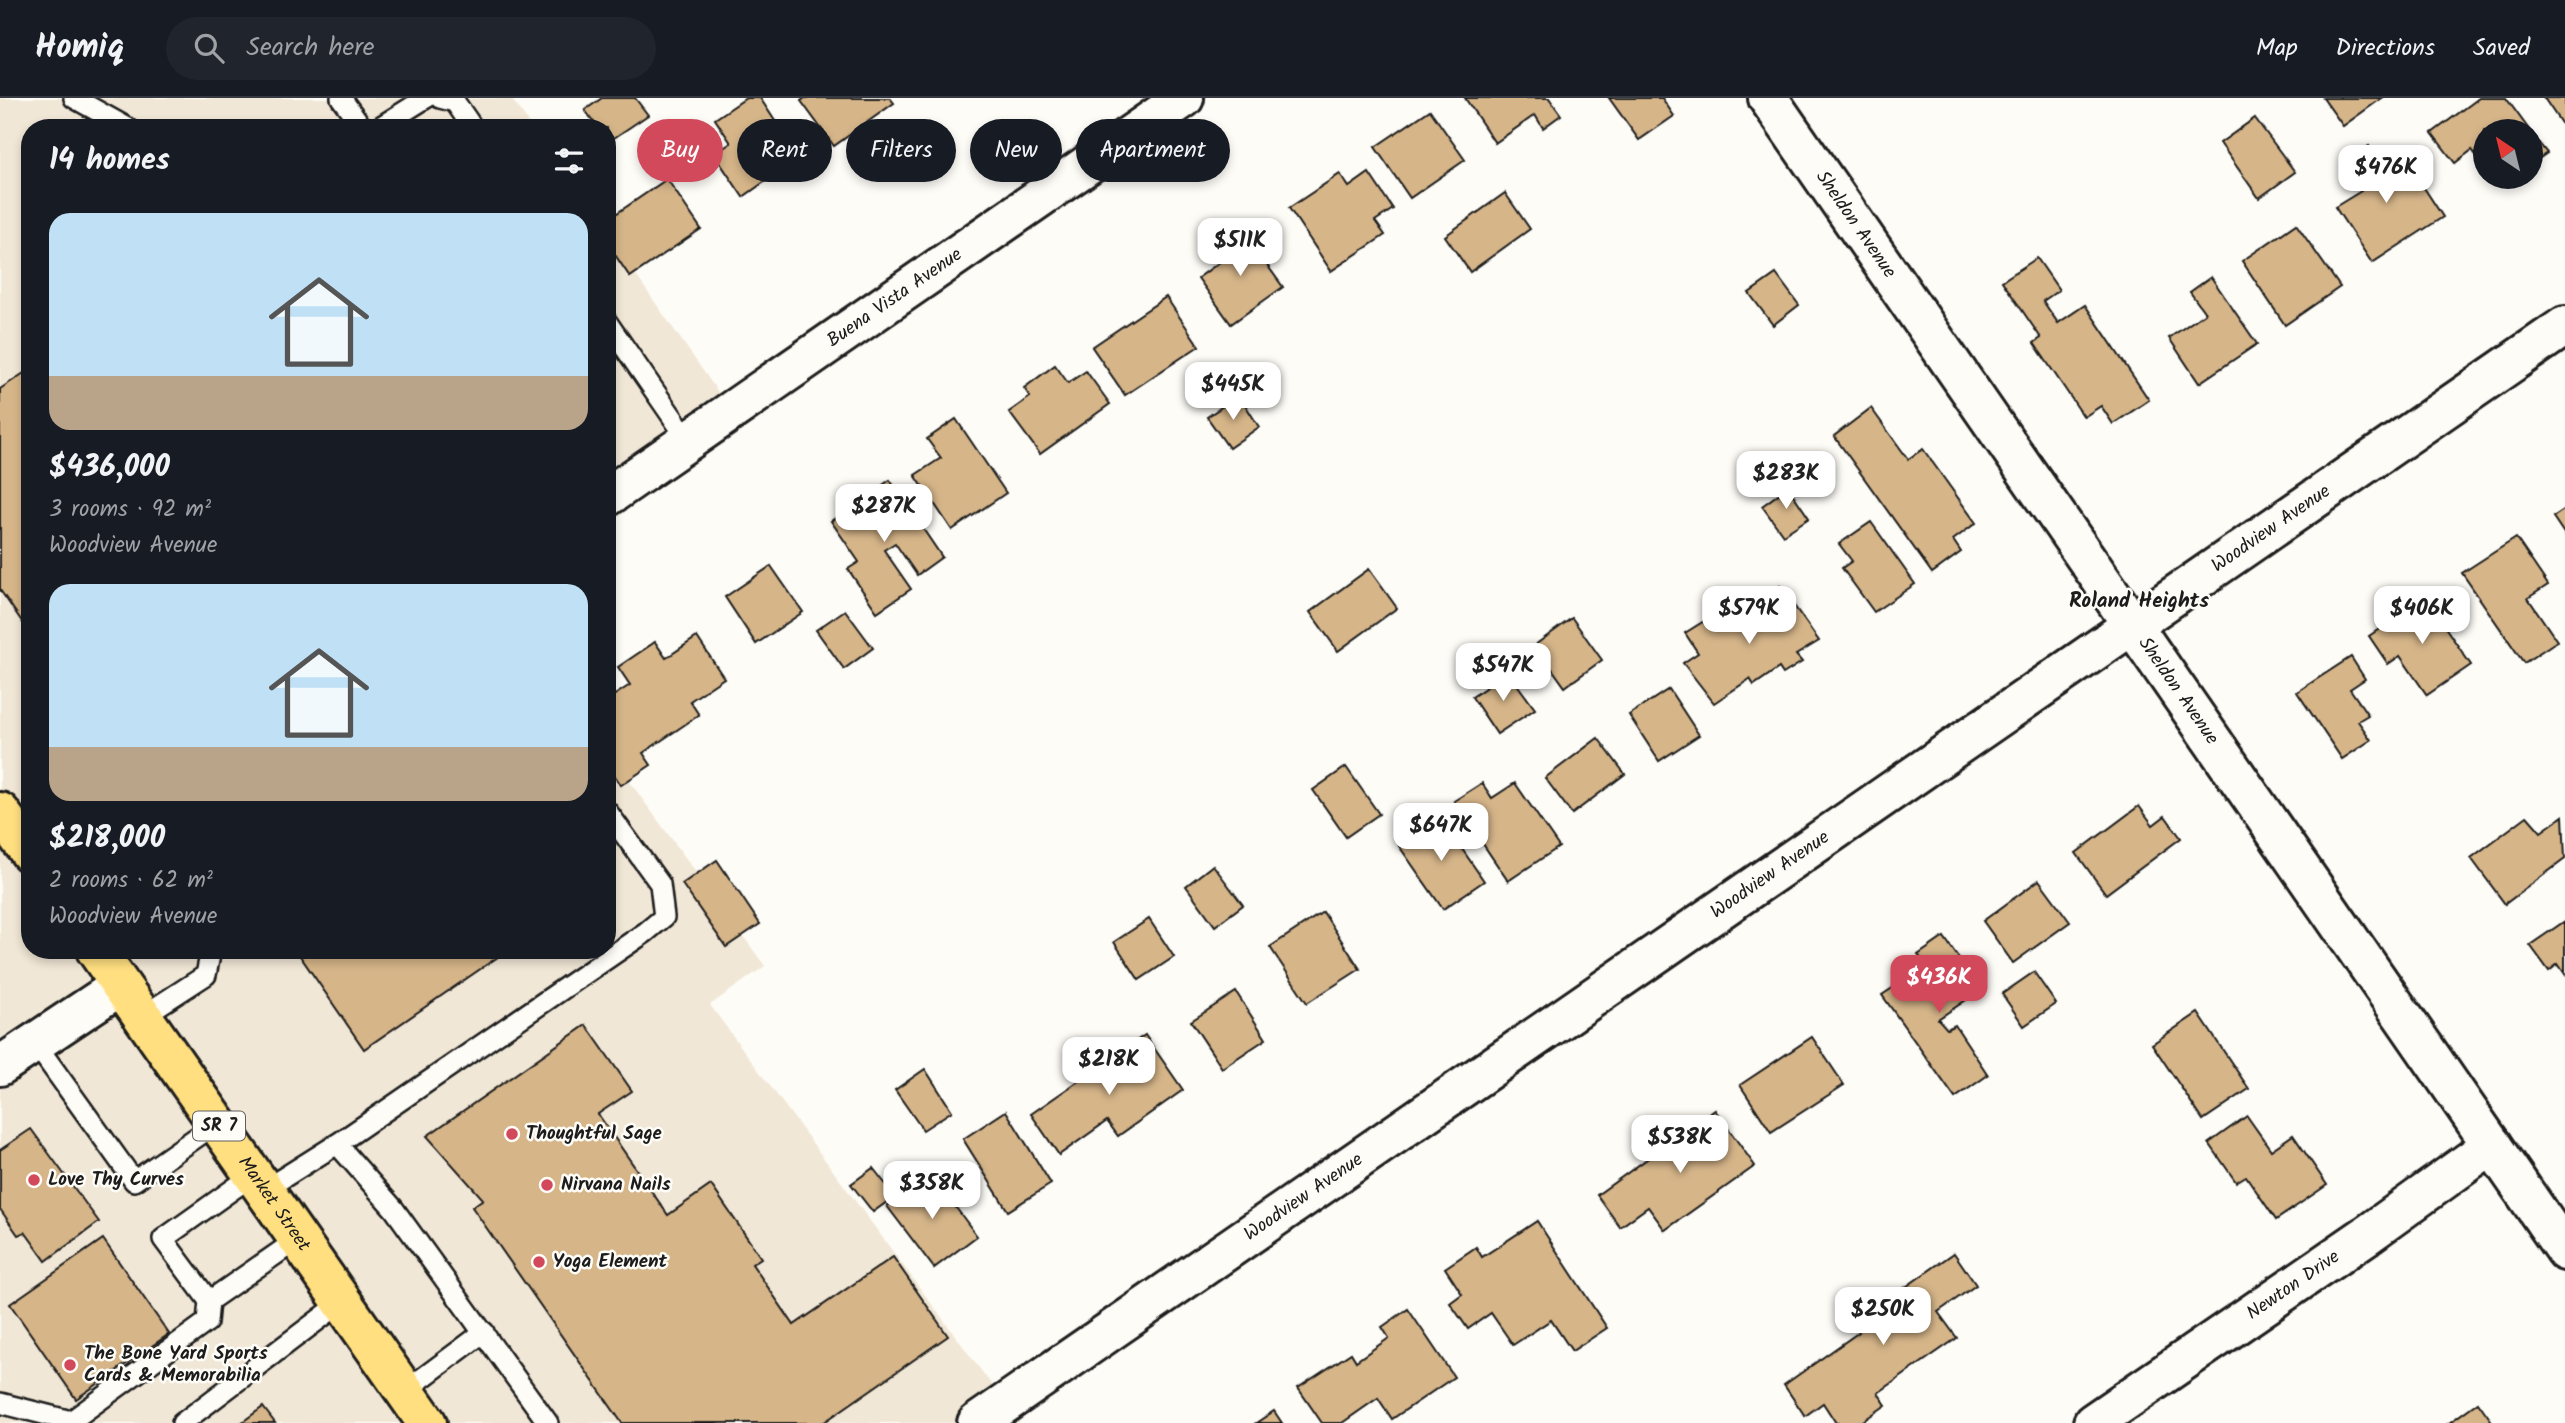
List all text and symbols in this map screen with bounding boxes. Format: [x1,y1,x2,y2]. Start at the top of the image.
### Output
search box [166,17,656,80]
text: Homiq [35,22,124,75]
text: Search here [246,27,374,69]
icon: search [190,29,228,67]
text: Map [2256,29,2298,68]
text: Directions [2336,29,2435,68]
text: Saved [2473,29,2530,68]
chip: Buy [637,119,723,182]
chip: Rent [737,119,832,182]
chip: Filters [846,119,956,182]
chip: New [970,119,1062,182]
chip: Apartment [1076,119,1230,182]
north arrow [2473,119,2543,189]
map controls [2473,119,2543,189]
text: 14 homes [49,137,170,185]
icon: filters [550,142,588,180]
pin: $476K [2337,146,2435,205]
text: $476K [2354,150,2418,186]
street label: Sheldon Avenue [1808,165,1904,285]
pin: $511K [1191,218,1289,278]
text: $511K [1214,223,1267,259]
street label: Buena Vista Avenue [821,240,969,356]
icon: home [256,259,382,385]
pin: $445K [1184,362,1282,422]
text: $445K [1201,367,1265,403]
text: $436,000 [49,444,170,492]
pin: $283K [1737,452,1835,511]
text: $283K [1752,456,1820,492]
street label: Woodview Avenue [2205,477,2337,581]
pin: $287K [835,484,933,544]
text: $287K [851,489,917,525]
text: 3 rooms · 92 m² [49,492,211,528]
text: Woodview Avenue [49,528,217,564]
district label: Roland Heights [2069,585,2209,618]
pin: $579K [1700,587,1798,646]
pin: $406K [2373,587,2471,646]
text: $579K [1718,591,1780,627]
text: $406K [2390,591,2454,627]
icon: home [256,630,382,756]
street label: Sheldon Avenue [2130,631,2226,752]
pin: $547K [1454,644,1552,703]
text: $547K [1472,648,1534,684]
pin: $647K [1392,804,1490,863]
text: $647K [1409,808,1473,844]
text: $218,000 [49,815,165,863]
street label: Woodview Avenue [1704,823,1836,927]
text: 2 rooms · 62 m² [49,863,213,899]
text: Woodview Avenue [49,899,217,935]
pin: $436K [1890,956,1988,1015]
text: $436K [1906,960,1972,996]
pin: $218K [1060,1038,1158,1097]
text: $218K [1078,1042,1140,1078]
road number: SR 7 [193,1112,245,1140]
pin: $538K [1631,1116,1729,1175]
place label: Thoughtful Sage [526,1119,662,1149]
text: $538K [1647,1120,1713,1156]
marker: Thoughtful Sage [504,1126,520,1142]
street label: Woodview Avenue [1238,1145,1370,1249]
street label: Market Street [230,1150,318,1259]
pin: $358K [883,1162,981,1221]
place label: Love Thy Curves [48,1165,184,1195]
text: $358K [899,1166,965,1202]
place label: Nirvana Nails [561,1170,671,1200]
marker: Love Thy Curves [26,1172,42,1188]
marker: Nirvana Nails [539,1177,555,1193]
street label: Newton Drive [2240,1242,2347,1328]
place label: Yoga Element [553,1247,668,1277]
marker: Yoga Element [531,1254,547,1270]
pin: $250K [1834,1288,1932,1347]
text: $250K [1851,1292,1915,1328]
place label: The Bone Yard Sports Cards & Memorabilia [84,1339,268,1391]
marker: The Bone Yard Sports Cards & Memorabilia [62,1357,78,1373]

